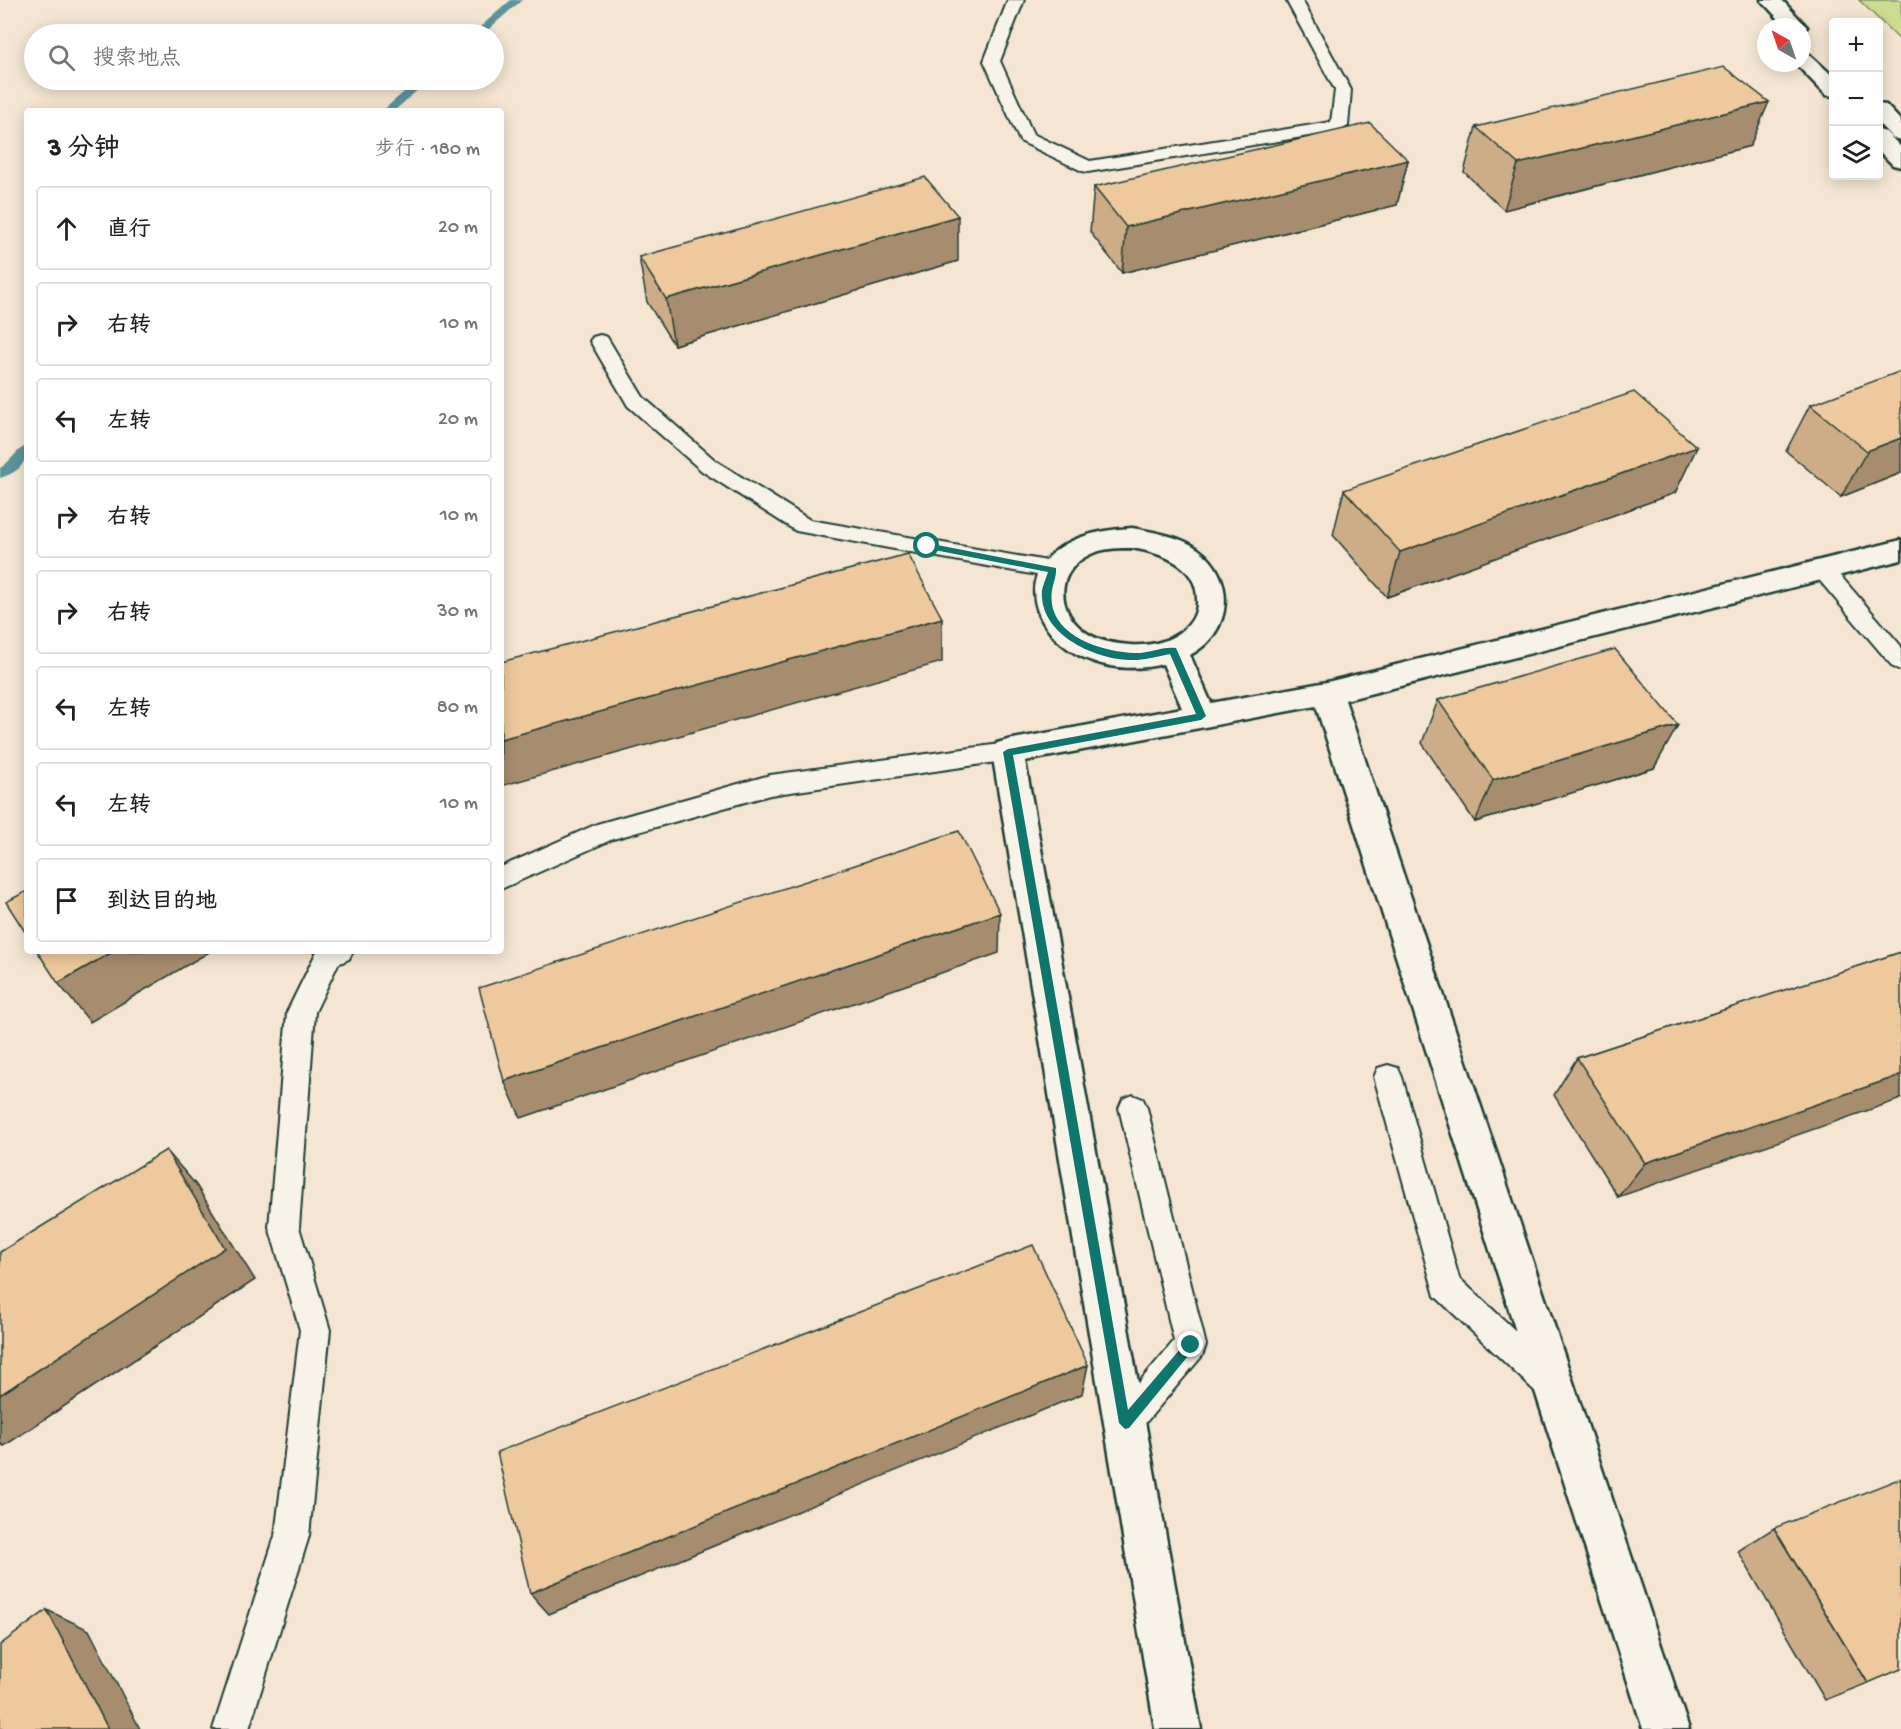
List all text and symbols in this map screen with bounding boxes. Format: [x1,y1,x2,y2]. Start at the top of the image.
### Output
north arrow [1757,18,1811,72]
map controls [1829,18,1883,180]
button: + [1829,18,1883,72]
search box [24,24,504,90]
icon: search [45,41,78,74]
text: 搜索地点 [93,47,181,73]
button: − [1829,72,1883,126]
button: layers [1829,126,1883,180]
text: 3 分钟 [48,135,120,166]
text: 步行 · 180 m [375,139,480,162]
icon: ahead [50,212,83,245]
text: 20 m [438,217,478,240]
text: 直行 [107,218,151,244]
icon: right [50,308,83,341]
text: 10 m [440,313,478,336]
text: 右转 [107,314,151,340]
icon: left [50,404,83,437]
text: 20 m [438,409,478,432]
text: 左转 [107,410,151,436]
icon: right [50,500,83,533]
text: 10 m [440,505,478,528]
text: 右转 [107,506,151,532]
route start [913,532,939,558]
icon: right [50,596,83,629]
text: 30 m [437,601,478,624]
text: 右转 [107,602,151,628]
icon: left [50,692,83,725]
text: 80 m [437,697,478,720]
text: 左转 [107,698,151,724]
icon: left [50,788,83,821]
text: 10 m [440,793,478,816]
text: 左转 [107,794,151,820]
icon: arrive [50,884,83,917]
text: 到达目的地 [107,890,217,916]
route end [1177,1331,1203,1357]

